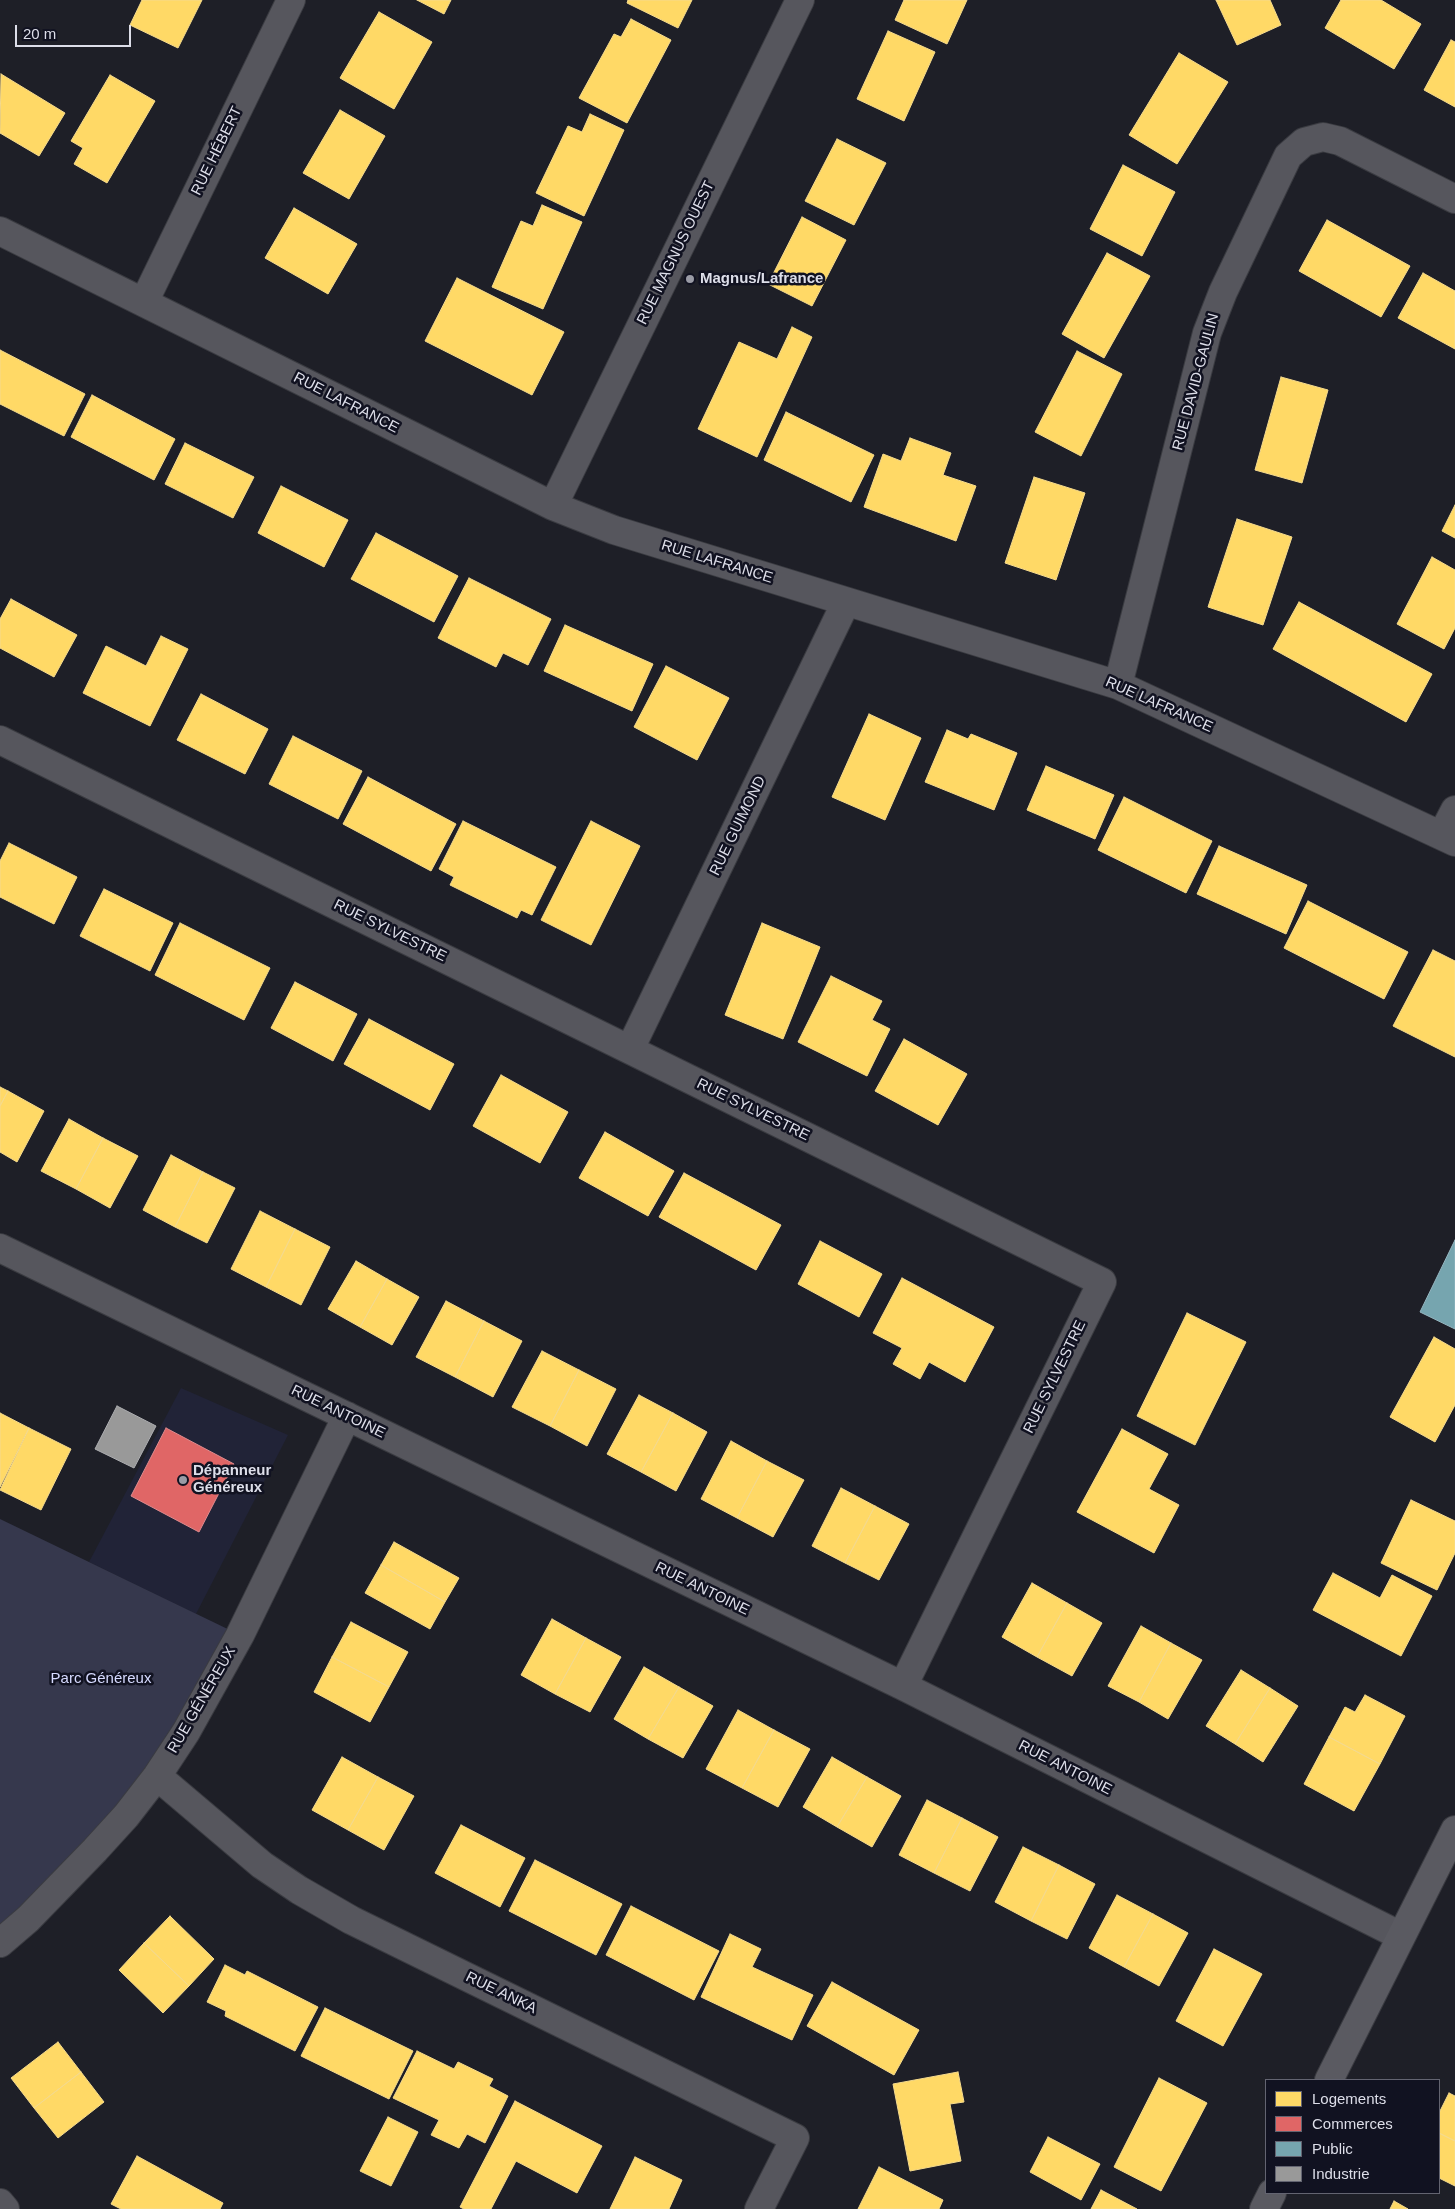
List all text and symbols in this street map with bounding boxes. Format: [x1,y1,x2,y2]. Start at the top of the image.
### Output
scale bar [18,15,134,47]
text: 20 m [23,25,56,42]
street label: RUE HÉBERT [188,104,246,198]
street label: RUE MAGNUS OUEST [633,178,719,328]
place label: Magnus/Lafrance [700,270,823,288]
marker: Magnus/Lafrance [684,273,696,285]
street label: RUE DAVID-GAULIN [1169,311,1223,453]
street label: RUE LAFRANCE [290,369,402,437]
street label: RUE LAFRANCE [659,536,775,588]
street label: RUE LAFRANCE [1102,673,1216,737]
street label: RUE GUIMOND [706,773,770,879]
street label: RUE SYLVESTRE [331,896,449,966]
street label: RUE SYLVESTRE [694,1075,812,1145]
street label: RUE SYLVESTRE [1020,1318,1090,1436]
street label: RUE ANTOINE [288,1382,388,1442]
place label: Dépanneur Généreux [193,1462,271,1497]
marker: Dépanneur Généreux [177,1474,189,1486]
street label: RUE ANTOINE [652,1559,752,1619]
street label: RUE GÉNÉREUX [164,1644,240,1756]
park label: Parc Généreux [51,1670,151,1688]
street label: RUE ANTOINE [1015,1737,1115,1799]
street label: RUE ANKA [463,1968,539,2018]
legend [1265,2079,1440,2194]
text: Logements [1312,2090,1386,2107]
text: Commerces [1312,2115,1393,2132]
text: Public [1312,2140,1353,2157]
text: Industrie [1312,2165,1370,2182]

